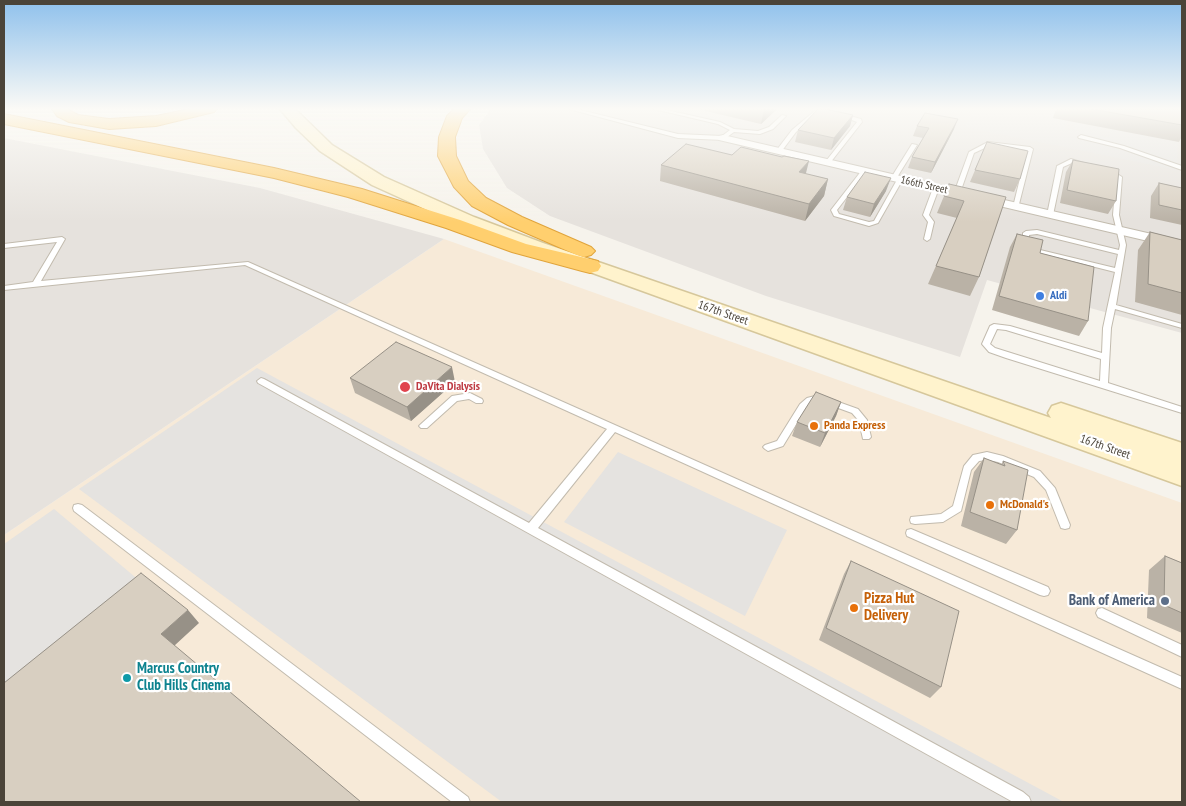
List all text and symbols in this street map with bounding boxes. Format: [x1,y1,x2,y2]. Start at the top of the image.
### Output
street label: 166th Street [899,173,949,197]
place label: Aldi [1050,289,1067,303]
marker: Aldi [1034,290,1046,302]
street label: 167th Street [696,298,750,328]
marker: DaVita Dialysis [398,380,412,394]
place label: DaVita Dialysis [416,380,480,394]
place label: Panda Express [824,419,885,433]
marker: Panda Express [808,420,820,432]
street label: 167th Street [1078,432,1132,462]
place label: McDonald's [1000,498,1049,512]
marker: McDonald's [984,499,996,511]
place label: Pizza Hut Delivery [864,590,914,625]
place label: Bank of America [1069,592,1155,610]
marker: Bank of America [1159,595,1171,607]
marker: Pizza Hut Delivery [848,602,860,614]
place label: Marcus Country Club Hills Cinema [137,660,230,695]
marker: Marcus Country Club Hills Cinema [121,672,133,684]

